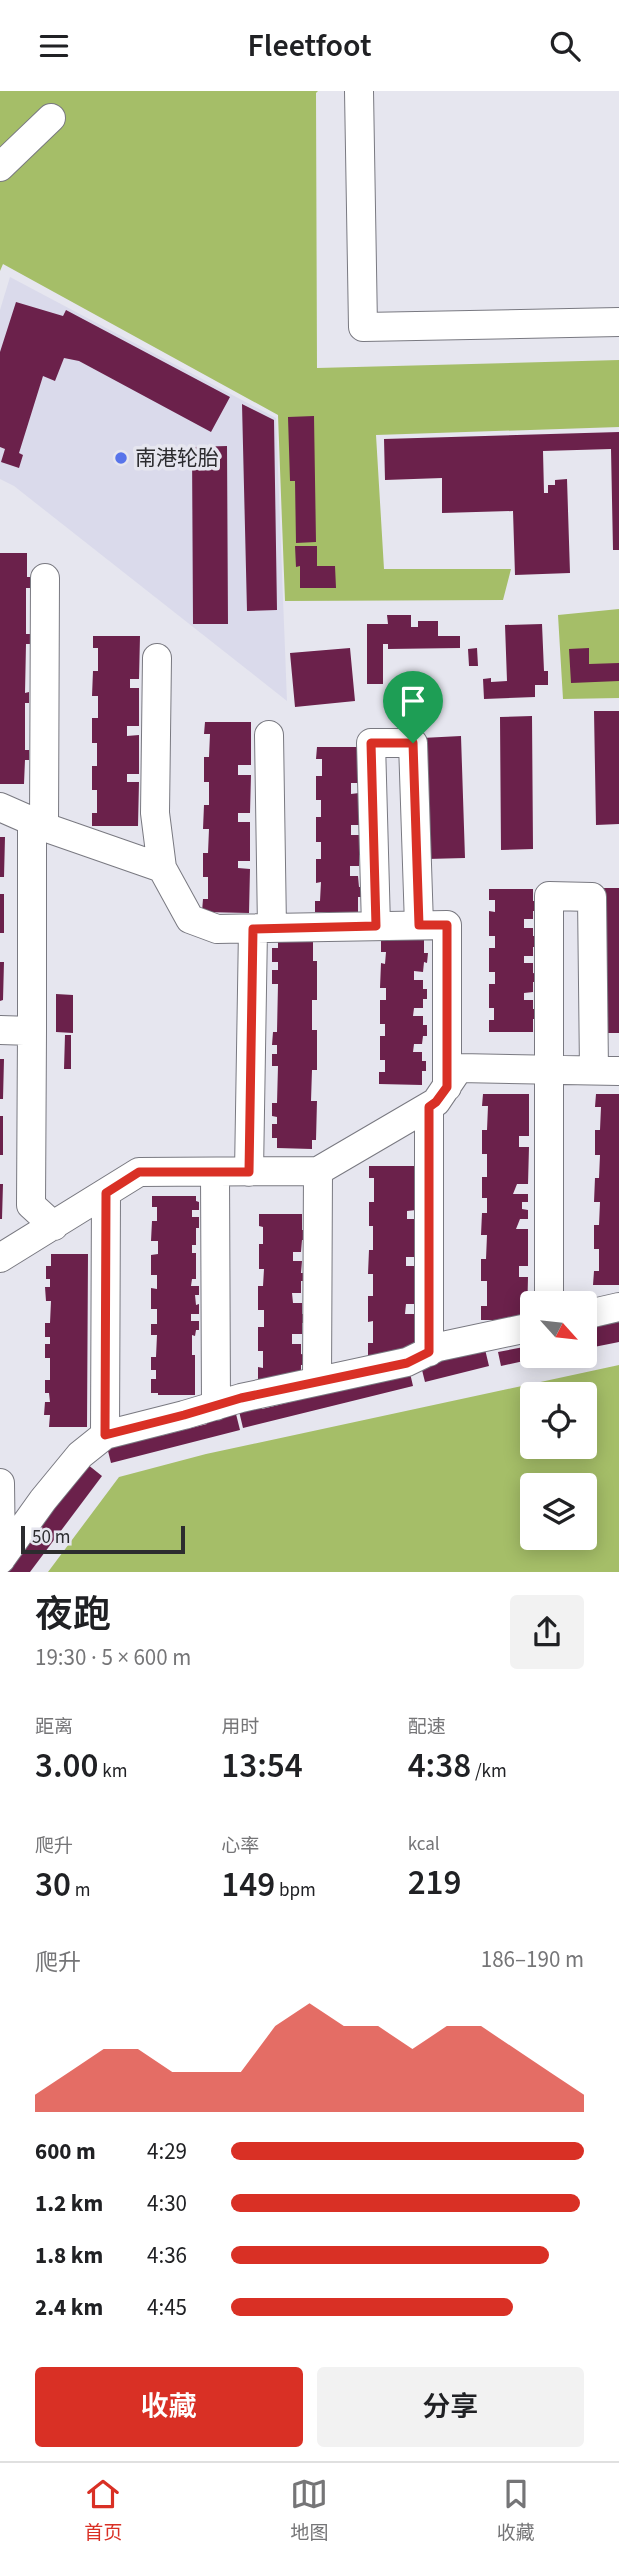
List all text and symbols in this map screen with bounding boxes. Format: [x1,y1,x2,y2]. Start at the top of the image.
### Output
text: Fleetfoot [247,23,372,69]
icon: menu [35,27,73,65]
icon: search [546,27,584,65]
place label: 南港轮胎 [135,443,219,473]
marker: 南港轮胎 [113,450,129,466]
pin [383,671,443,743]
icon: arrive [394,682,432,720]
north arrow [520,1291,597,1369]
map controls [520,1291,597,1550]
button: locate [520,1382,597,1459]
button: layers [520,1473,597,1550]
scale bar [21,1523,186,1555]
text: 50 m [32,1524,70,1551]
text: 夜跑 [35,1588,111,1642]
button: share [510,1595,584,1669]
text: 19:30 · 5 × 600 m [35,1641,191,1674]
text: 距离 [35,1714,73,1741]
text: 用时 [221,1714,259,1741]
text: 配速 [408,1714,446,1741]
text: 3.00 [35,1741,99,1791]
text: 13:54 [221,1741,303,1791]
text: 4:38 [408,1741,471,1791]
text: km [99,1758,127,1785]
text: /km [471,1758,507,1785]
text: kcal [408,1831,440,1858]
text: 爬升 [35,1833,73,1860]
text: 心率 [221,1833,259,1860]
text: 219 [408,1858,462,1908]
text: 30 [35,1860,71,1910]
text: 149 [221,1860,275,1910]
text: m [71,1877,90,1904]
text: bpm [275,1877,316,1904]
text: 186–190 m [481,1943,584,1976]
text: 爬升 [35,1946,81,1979]
text: 600 m [35,2135,96,2168]
text: 4:29 [147,2135,187,2168]
text: 1.2 km [35,2187,103,2220]
text: 4:30 [147,2187,187,2220]
text: 1.8 km [35,2239,103,2272]
text: 4:36 [147,2239,187,2272]
text: 2.4 km [35,2291,103,2324]
text: 4:45 [147,2291,187,2324]
button: 收藏 [35,2367,303,2447]
button: 分享 [317,2367,584,2447]
tab: 首页 [84,2475,122,2547]
tab: 地图 [290,2475,329,2547]
tab: 收藏 [497,2475,535,2547]

